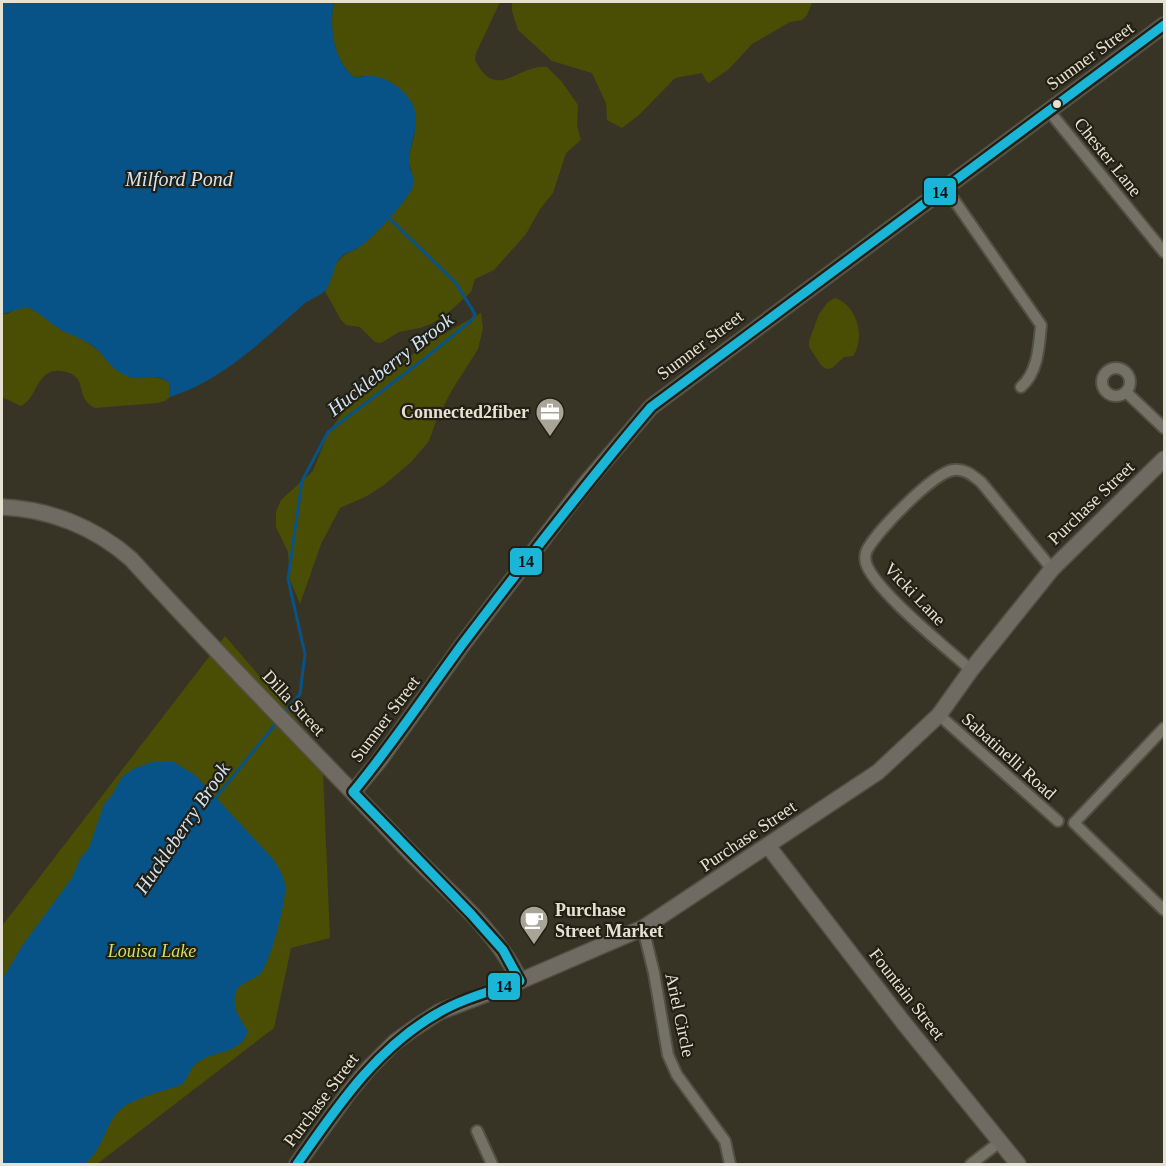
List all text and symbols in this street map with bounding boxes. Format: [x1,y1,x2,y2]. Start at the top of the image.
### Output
street label: Sumner Street [1043,18,1137,94]
unlabelled marker [1051,98,1063,110]
street label: Chester Lane [1070,114,1146,200]
water label: Milford Pond [124,168,234,191]
line badge: 14 [923,177,957,206]
text: 14 [932,184,948,201]
street label: Sumner Street [653,306,747,384]
water label: Huckleberry Brook [322,308,459,421]
office icon: Connected2fiber [534,396,566,438]
place label: Connected2fiber [401,402,529,422]
street label: Purchase Street [1044,457,1138,549]
line badge: 14 [509,547,543,576]
text: 14 [518,553,534,570]
street label: Vicki Lane [880,558,950,630]
street label: Dilla Street [259,666,329,740]
street label: Sumner Street [346,672,424,766]
street label: Sabatinelli Road [958,709,1060,803]
water label: Huckleberry Brook [130,757,235,899]
street label: Purchase Street [696,797,800,875]
place label: Purchase Street Market [555,900,663,941]
cafe icon: Purchase Street Market [518,904,550,946]
park label: Louisa Lake [107,941,196,961]
street label: Fountain Street [865,944,949,1044]
street label: Ariel Circle [661,971,699,1059]
line badge: 14 [487,972,521,1001]
text: 14 [496,978,512,995]
street label: Purchase Street [279,1049,363,1151]

